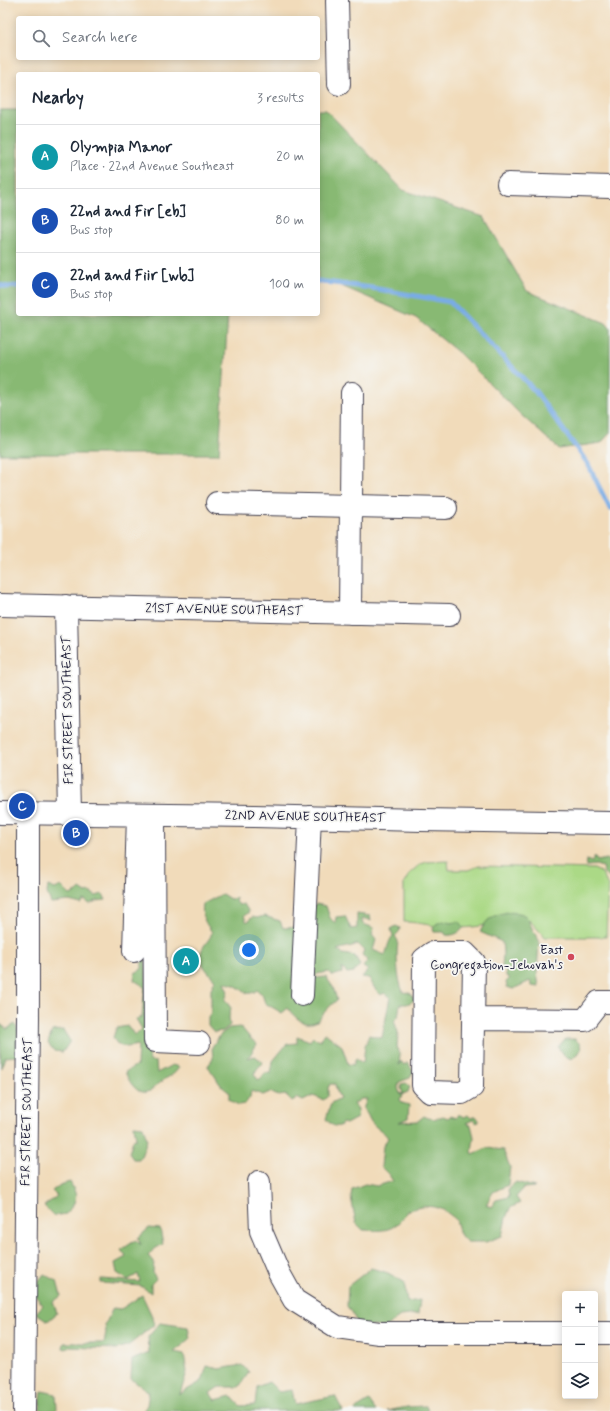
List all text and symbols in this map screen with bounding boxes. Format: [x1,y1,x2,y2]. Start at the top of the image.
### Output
search box [16,16,320,60]
icon: search [30,27,52,49]
text: Search here [62,28,138,48]
text: Nearby [32,87,84,109]
text: 3 results [257,90,304,107]
text: Olympia Manor [70,138,172,158]
text: A [41,148,49,165]
text: 20 m [276,148,304,165]
text: Place · 22nd Avenue Southeast [70,158,234,175]
text: 22nd and Fir [eb] [70,202,186,222]
text: B [41,212,49,229]
text: 80 m [275,212,304,229]
text: Bus stop [70,222,113,239]
text: 22nd and Fiir [wb] [70,266,194,286]
text: C [40,276,50,293]
text: 100 m [269,276,304,293]
text: Bus stop [70,286,113,303]
street label: 21ST AVENUE SOUTHEAST [145,600,304,620]
street label: FIR STREET SOUTHEAST [58,634,78,784]
pin: C [9,791,35,821]
street label: 22ND AVENUE SOUTHEAST [225,807,386,827]
pin: B [63,818,89,848]
your location [239,940,259,960]
place label: East Congregation-Jehovah's [430,942,563,976]
pin: A [173,946,199,976]
marker: East Congregation-Jehovah's [566,952,576,962]
street label: FIR STREET SOUTHEAST [17,1036,37,1186]
map controls [562,1291,598,1399]
button: + [562,1291,598,1327]
button: − [562,1327,598,1363]
button: layers [562,1363,598,1399]

